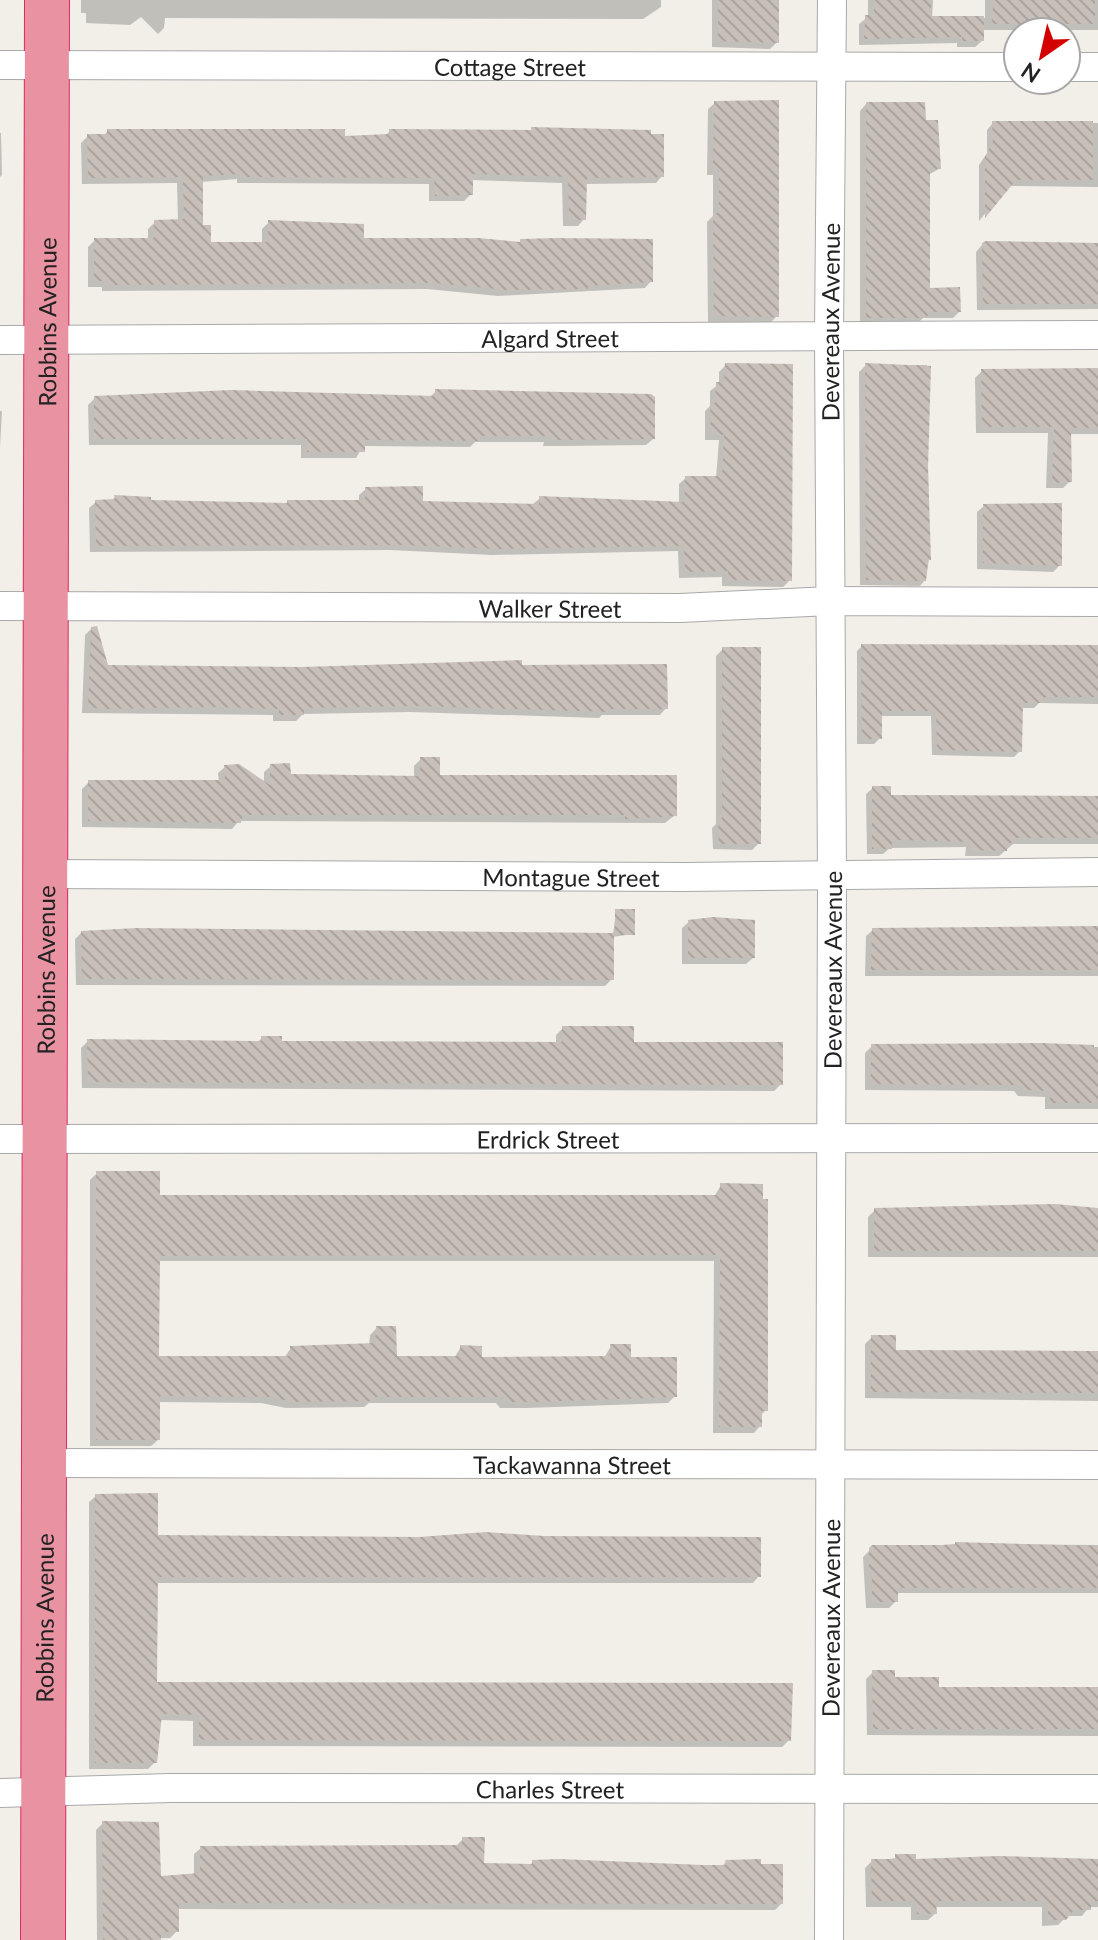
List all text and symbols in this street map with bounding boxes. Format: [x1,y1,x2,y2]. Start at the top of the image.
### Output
north arrow [1002,16,1082,96]
street label: Cottage Street [434,51,586,81]
text: N [1016,57,1045,89]
street label: Devereaux Avenue [814,223,844,421]
street label: Robbins Avenue [32,237,61,407]
street label: Algard Street [481,323,619,352]
street label: Walker Street [478,593,622,622]
street label: Montague Street [482,862,660,891]
street label: Devereaux Avenue [817,871,847,1069]
street label: Robbins Avenue [30,885,60,1055]
street label: Erdrick Street [477,1124,620,1153]
street label: Tackawanna Street [473,1449,671,1479]
street label: Devereaux Avenue [815,1519,845,1717]
street label: Robbins Avenue [29,1533,58,1703]
street label: Charles Street [476,1774,624,1803]

